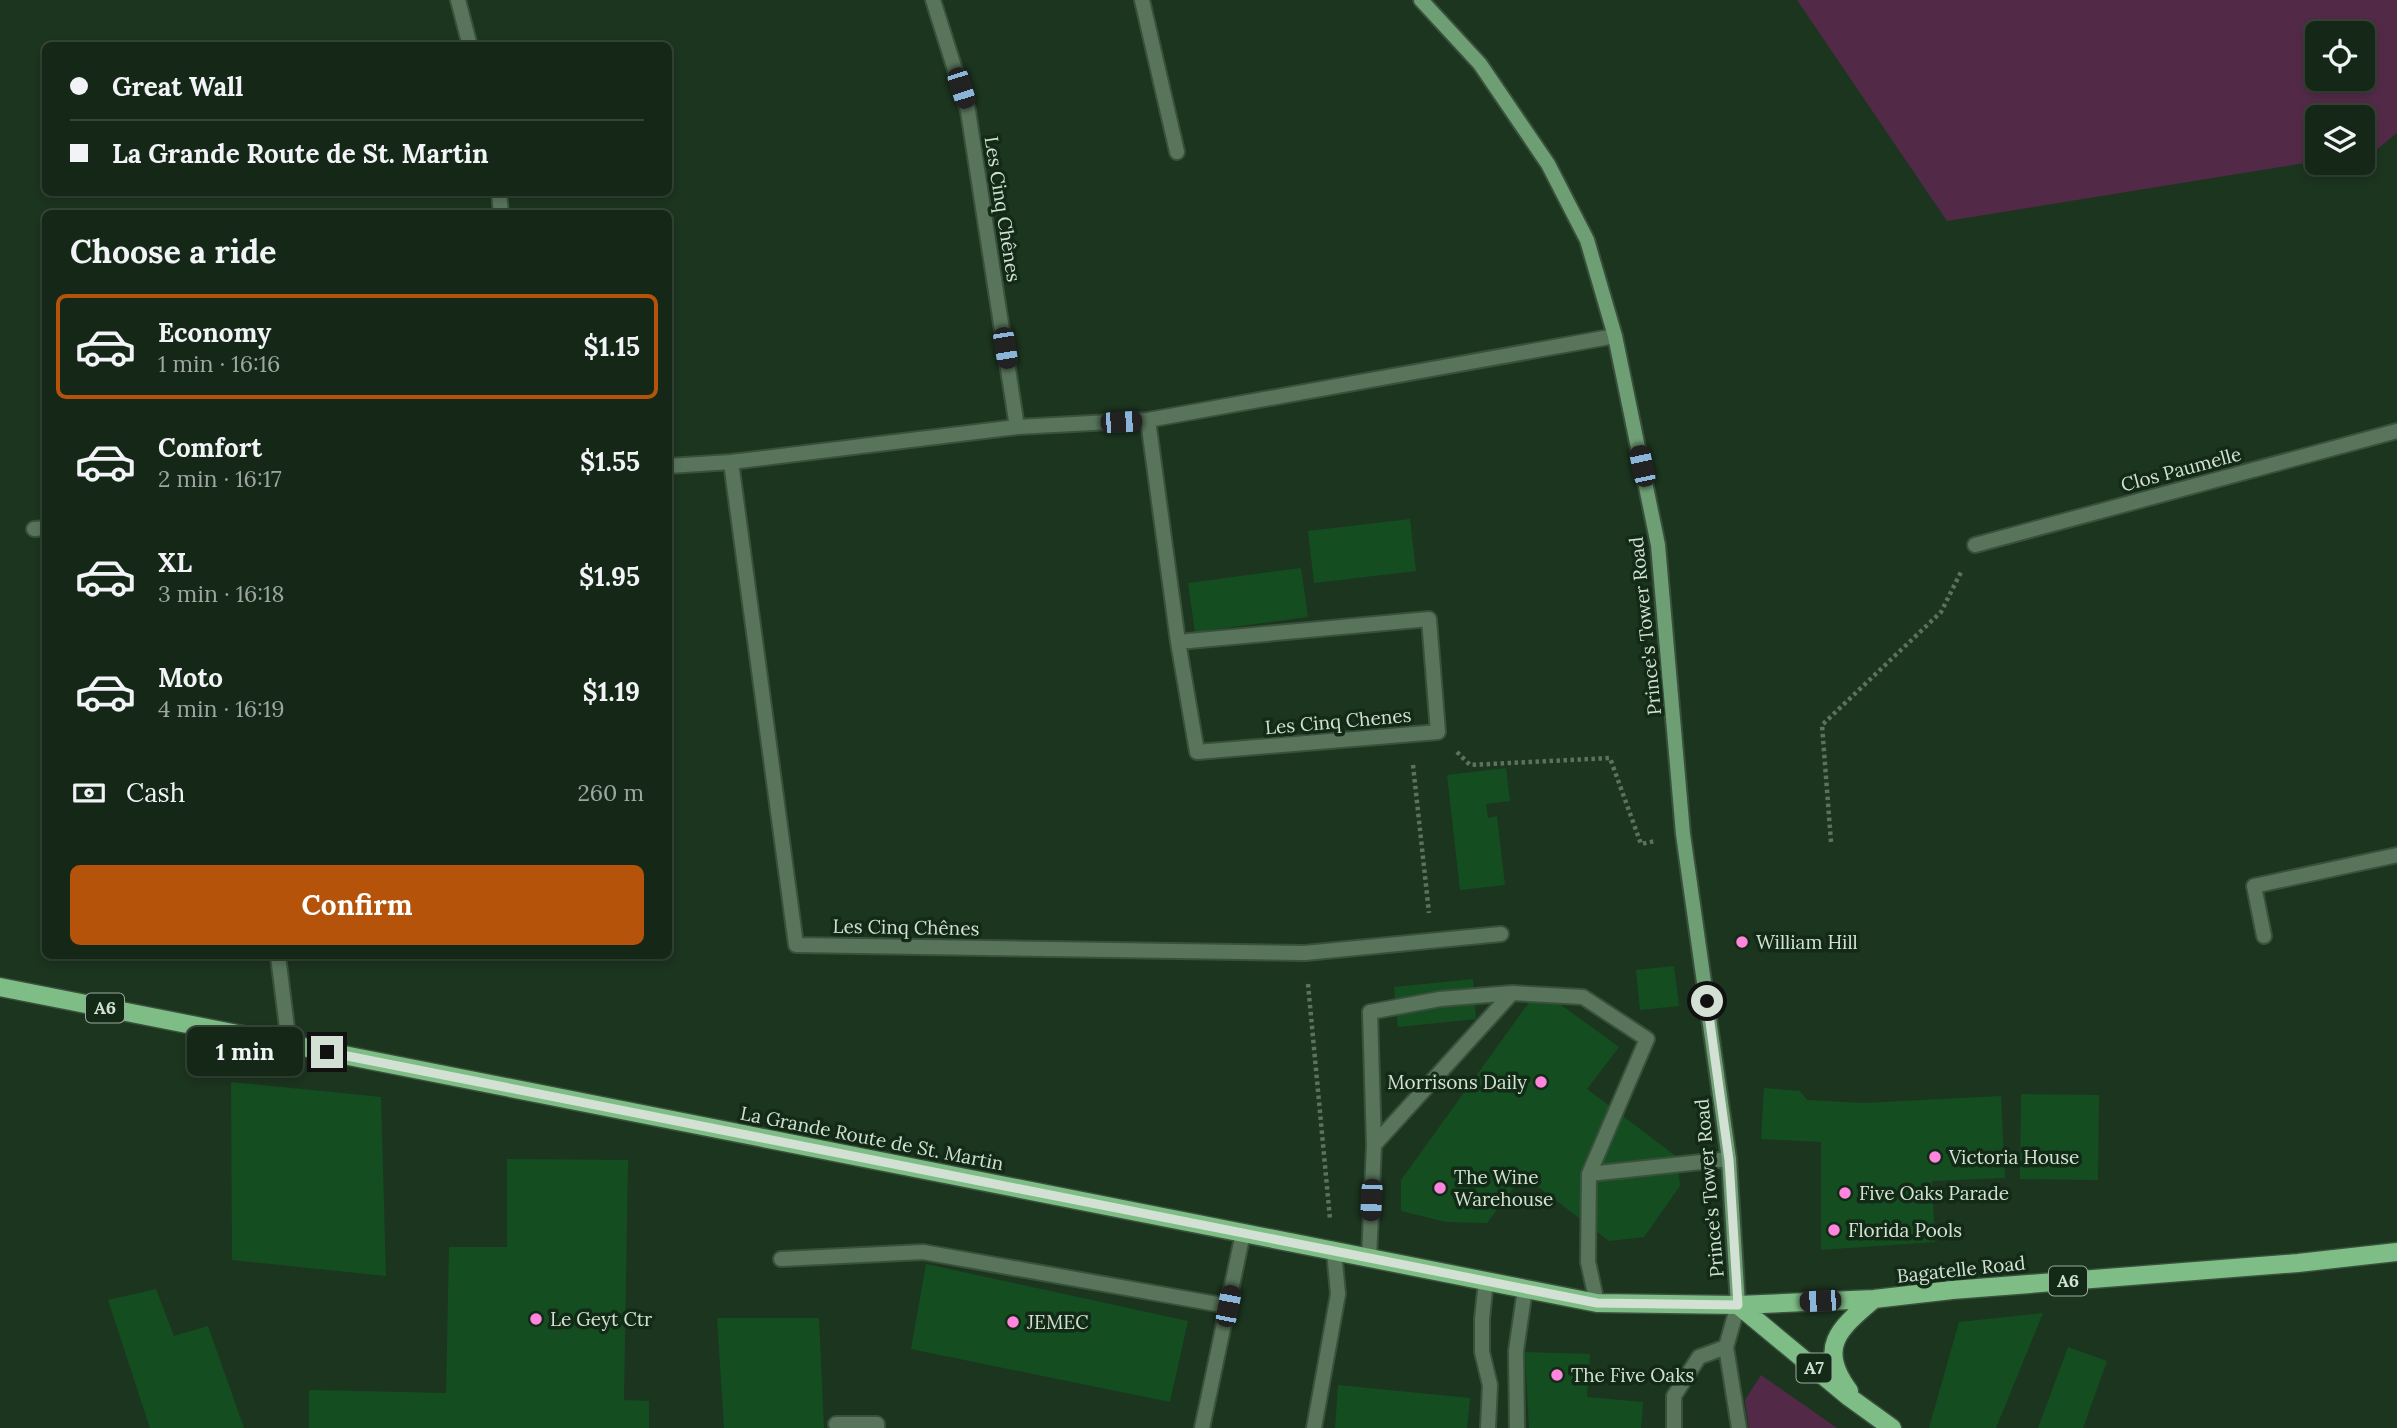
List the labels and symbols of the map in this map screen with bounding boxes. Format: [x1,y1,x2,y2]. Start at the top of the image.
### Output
car [945,65,978,111]
street label: Les Cinq Chênes [980,135,1026,284]
car [992,326,1019,370]
car [1100,410,1143,434]
street label: Clos Paumelle [2118,441,2244,497]
car [1628,443,1657,489]
street label: Prince's Tower Road [1624,536,1666,716]
street label: Les Cinq Chenes [1264,703,1412,739]
street label: Les Cinq Chênes [832,914,980,940]
place label: William Hill [1756,930,1858,954]
marker: William Hill [1734,934,1750,950]
route start [1691,985,1723,1017]
road number: A6 [86,993,124,1023]
callout: 1 min [187,1028,302,1076]
route end [311,1036,343,1068]
place label: Morrisons Daily [1387,1070,1527,1094]
marker: Morrisons Daily [1533,1074,1549,1090]
street label: Prince's Tower Road [1689,1098,1729,1278]
street label: La Grande Route de St. Martin [738,1101,1006,1175]
place label: Victoria House [1948,1145,2079,1169]
marker: Victoria House [1927,1149,1943,1165]
place label: The Wine Warehouse [1454,1165,1553,1211]
car [1360,1178,1383,1222]
marker: The Wine Warehouse [1432,1180,1448,1196]
place label: Five Oaks Parade [1859,1181,2009,1205]
marker: Five Oaks Parade [1837,1185,1853,1201]
place label: Florida Pools [1848,1218,1962,1242]
marker: Florida Pools [1826,1222,1842,1238]
street label: Bagatelle Road [1896,1250,2026,1288]
road number: A6 [2049,1266,2087,1296]
car [1214,1283,1243,1329]
car [1799,1289,1842,1313]
place label: Le Geyt Ctr [550,1307,653,1331]
place label: JEMEC [1026,1310,1088,1334]
marker: Le Geyt Ctr [528,1311,544,1327]
marker: JEMEC [1005,1314,1021,1330]
road number: A7 [1797,1353,1832,1382]
place label: The Five Oaks [1571,1363,1694,1387]
marker: The Five Oaks [1549,1367,1565,1383]

